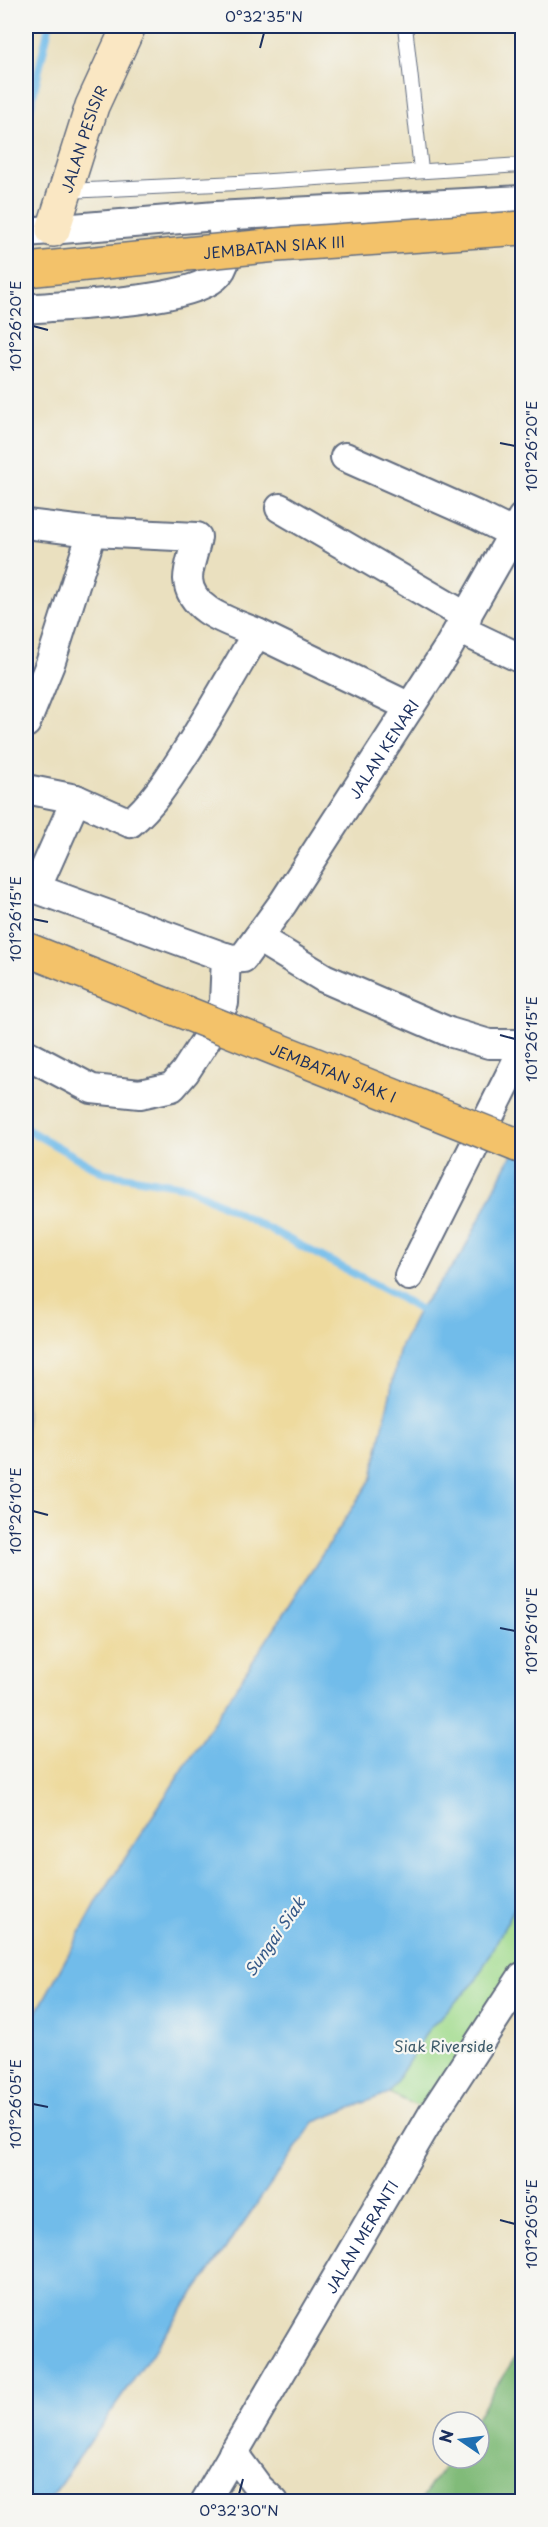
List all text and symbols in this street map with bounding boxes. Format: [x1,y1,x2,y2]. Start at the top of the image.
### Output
text: 0°32'35"N [225,4,303,27]
street label: JALAN PESISIR [54,81,112,196]
street label: JEMBATAN SIAK III [202,229,345,264]
text: 101°26'20"E [3,281,26,371]
text: 101°26'20"E [519,401,542,491]
street label: JALAN KENARI [342,694,424,803]
text: 101°26'15"E [3,876,26,962]
text: 101°26'15"E [519,996,542,1082]
street label: JEMBATAN SIAK I [267,1036,400,1107]
text: 101°26'10"E [3,1467,26,1555]
text: 101°26'10"E [519,1587,542,1675]
water label: Sungai Siak [238,1890,311,1981]
park label: Siak Riverside [394,2034,494,2057]
text: 101°26'05"E [3,2059,26,2149]
street label: JALAN MERANTI [319,2175,403,2297]
text: 101°26'05"E [519,2179,542,2269]
north arrow [431,2410,491,2470]
text: N [432,2427,459,2445]
text: 0°32'30"N [199,2498,279,2521]

